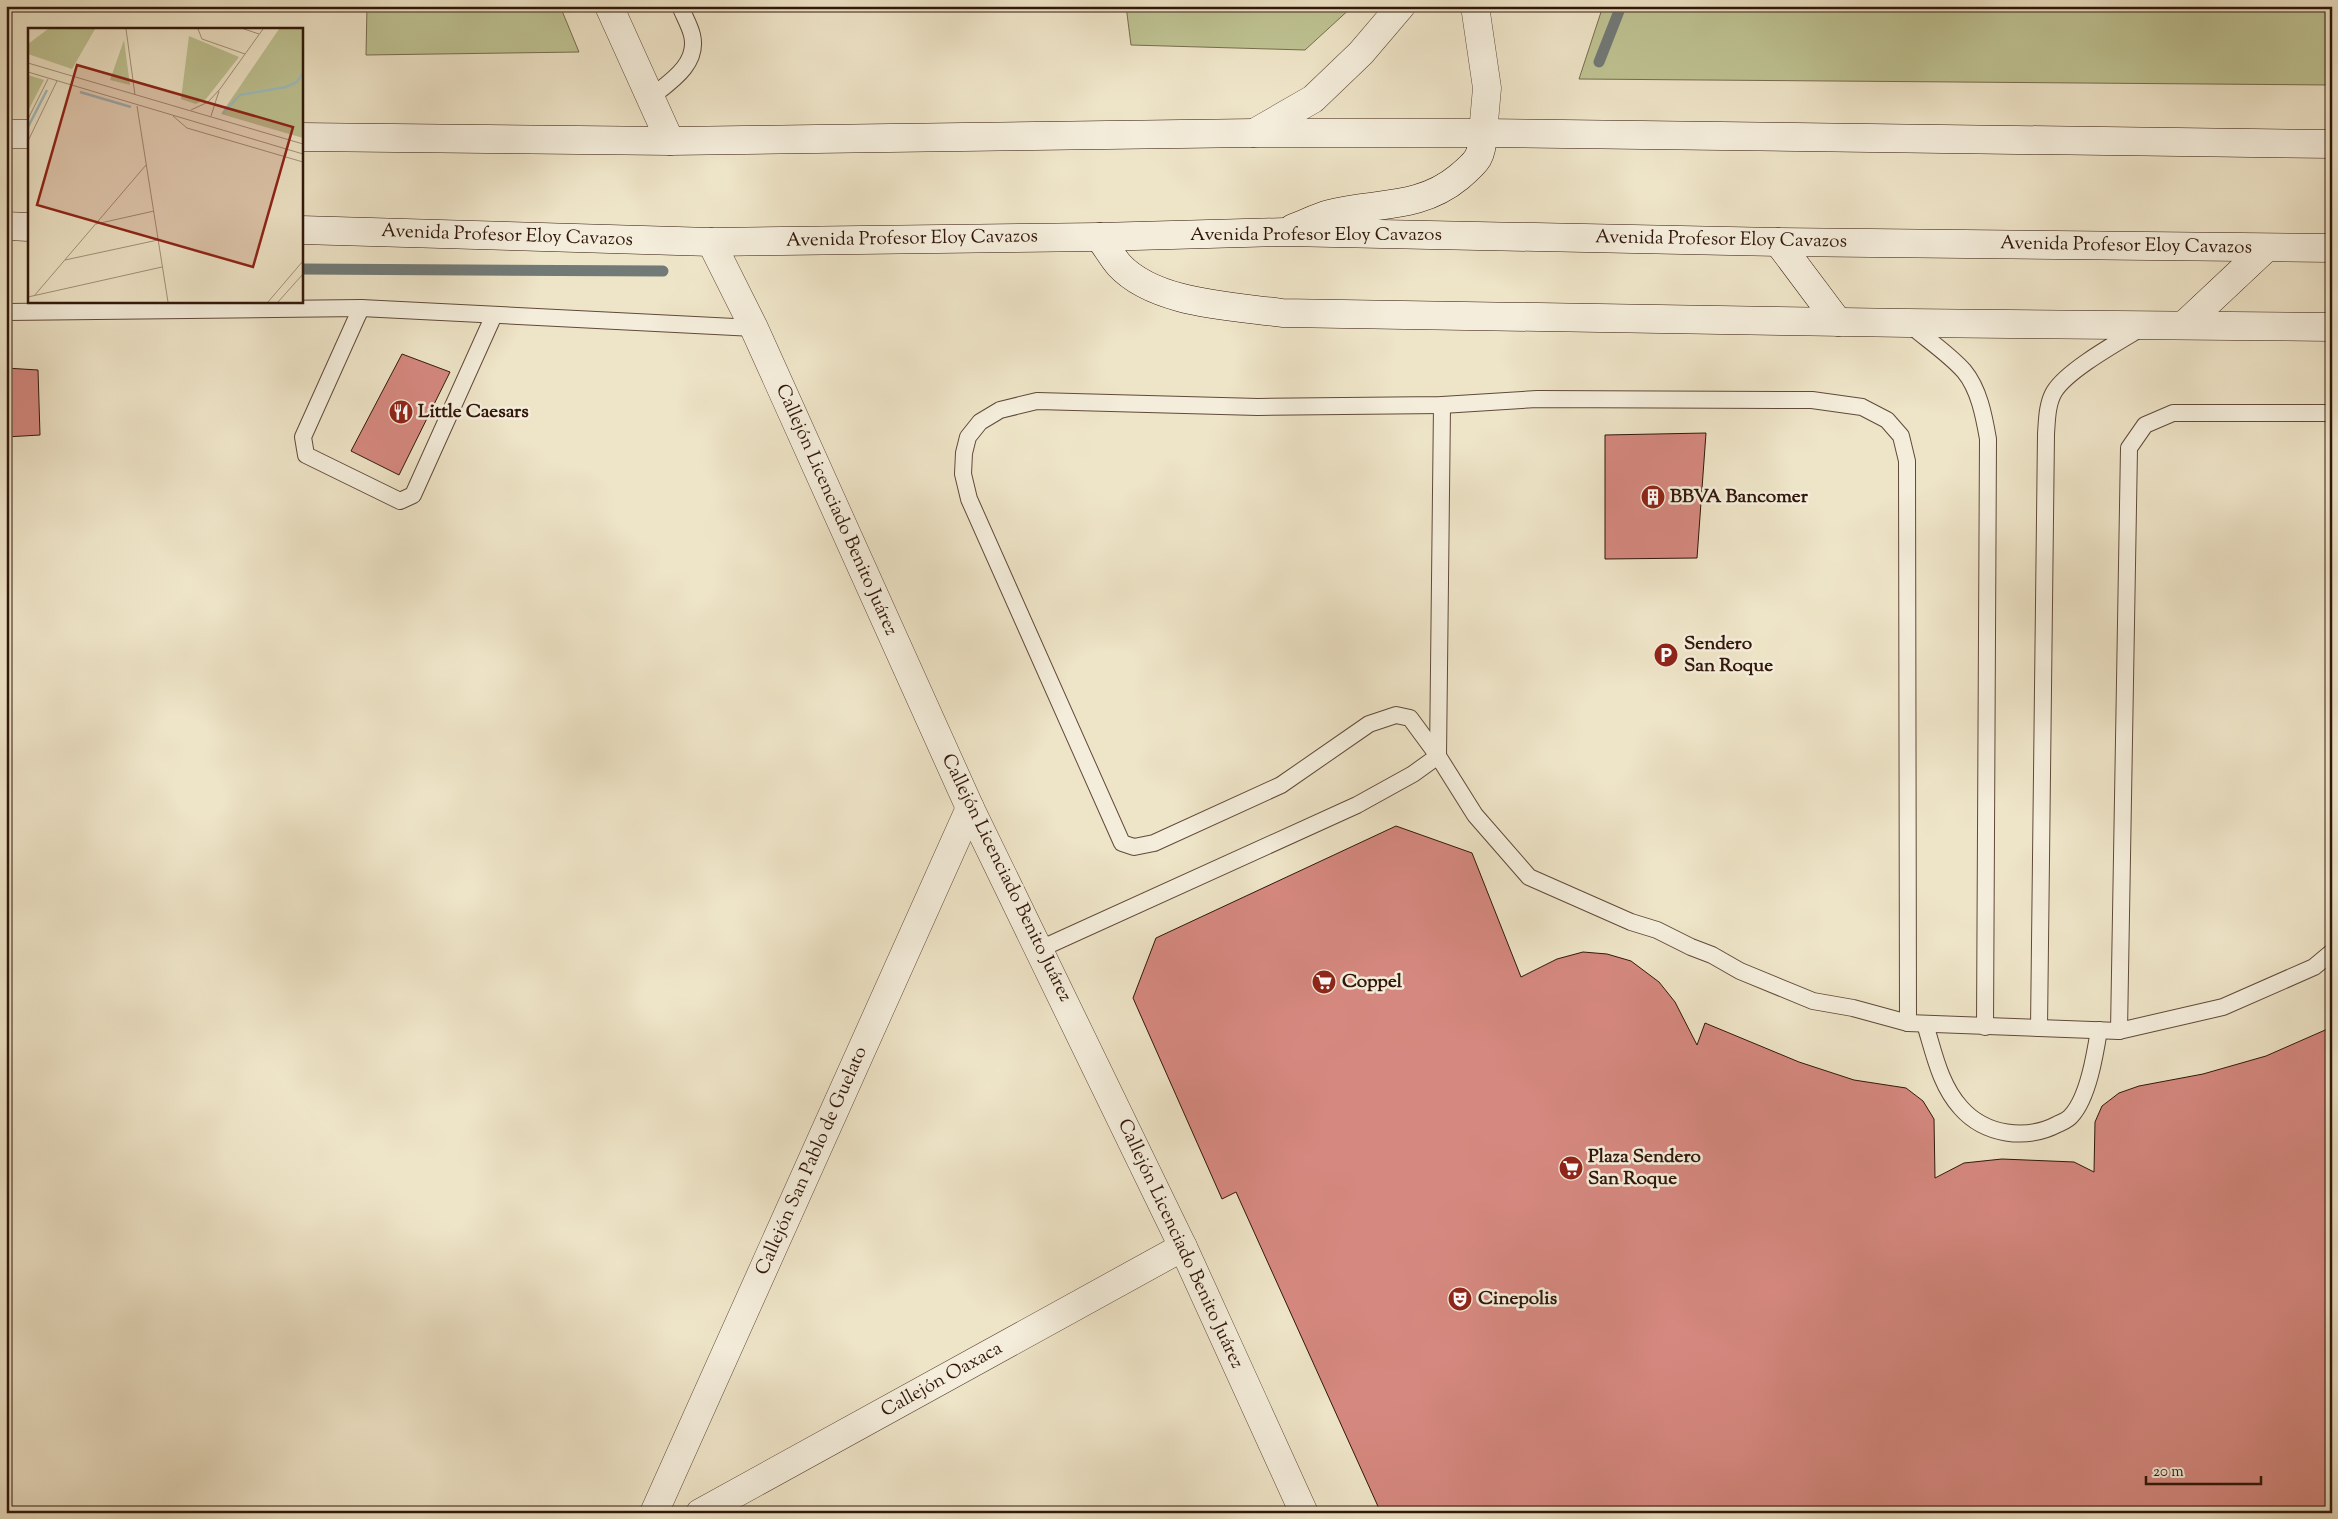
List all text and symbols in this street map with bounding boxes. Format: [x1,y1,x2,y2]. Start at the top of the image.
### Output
inset map [28,28,302,302]
street label: Avenida Profesor Eloy Cavazos [381,218,633,254]
street label: Avenida Profesor Eloy Cavazos [1190,222,1442,249]
street label: Avenida Profesor Eloy Cavazos [786,223,1038,255]
street label: Avenida Profesor Eloy Cavazos [1595,224,1847,256]
street label: Avenida Profesor Eloy Cavazos [2000,230,2252,262]
street label: Callejón Licenciado Benito Juárez [768,380,904,640]
restaurant icon: Little Caesars [388,399,414,425]
place label: Little Caesars [418,399,529,426]
building icon: BBVA Bancomer [1640,484,1666,510]
place label: BBVA Bancomer [1670,484,1809,511]
place label: Sendero San Roque [1684,631,1773,680]
parking icon: Sendero San Roque [1653,642,1679,668]
street label: Callejón Licenciado Benito Juárez [934,749,1078,1007]
supermarket icon: Coppel [1311,969,1337,995]
place label: Coppel [1342,969,1403,996]
street label: Callejón San Pablo de Guelato [749,1042,875,1280]
street label: Callejón Licenciado Benito Juárez [1110,1115,1250,1373]
place label: Plaza Sendero San Roque [1588,1144,1702,1193]
supermarket icon: Plaza Sendero San Roque [1558,1155,1584,1181]
theatre icon: Cinepolis [1447,1286,1473,1312]
place label: Cinepolis [1478,1286,1558,1313]
street label: Callejón Oaxaca [876,1335,1008,1425]
scale bar [2146,1454,2260,1486]
text: 20 m [2153,1462,2184,1483]

